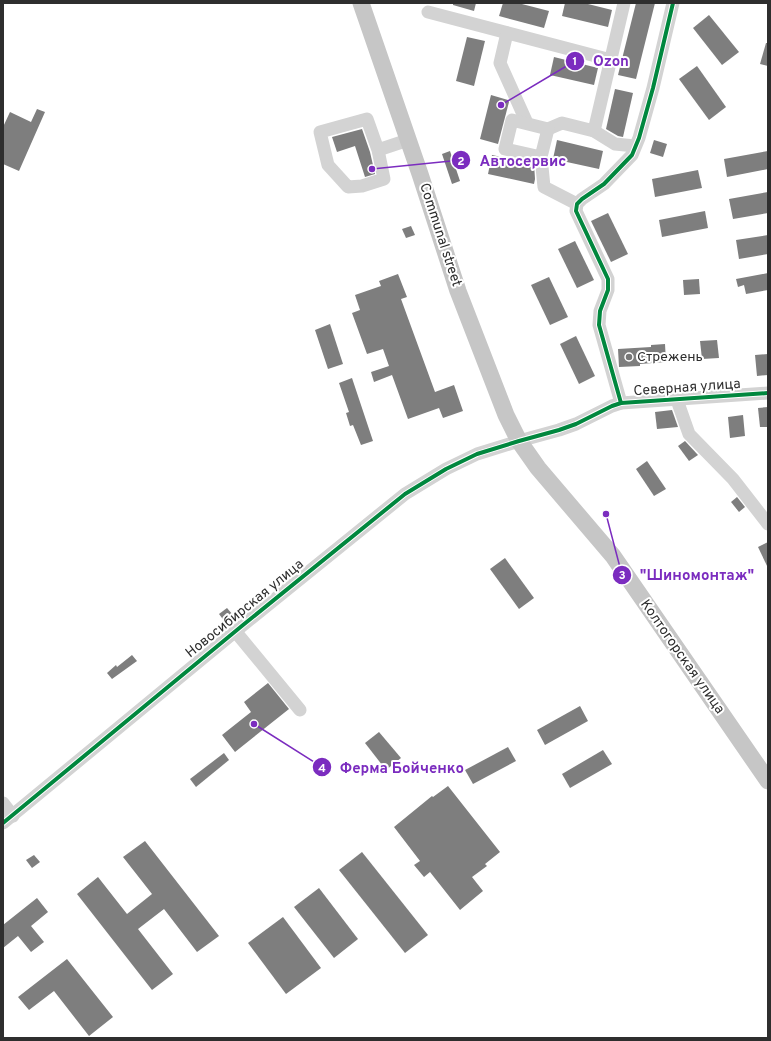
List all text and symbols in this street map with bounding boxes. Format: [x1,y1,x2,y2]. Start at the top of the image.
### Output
callout: Ozon [565,47,637,74]
text: Ozon [593,53,629,72]
text: 1 [573,54,577,70]
callout: Автосервис [451,147,574,174]
text: Автосервис [480,153,566,172]
text: 2 [457,154,465,170]
street label: Communal street [415,181,465,289]
place label: Стрежень [637,349,703,366]
marker: Стрежень [624,352,634,362]
street label: Северная улица [633,376,741,400]
street label: Новосибирская улица [183,556,307,662]
callout: "Шиномонтаж" [612,562,762,589]
text: "Шиномонтаж" [640,567,754,586]
text: 3 [618,568,626,584]
street label: Колтогорская улица [636,597,728,717]
callout: Ферма Бойченко [312,754,472,781]
text: Ферма Бойченко [340,760,464,779]
text: 4 [318,761,326,777]

